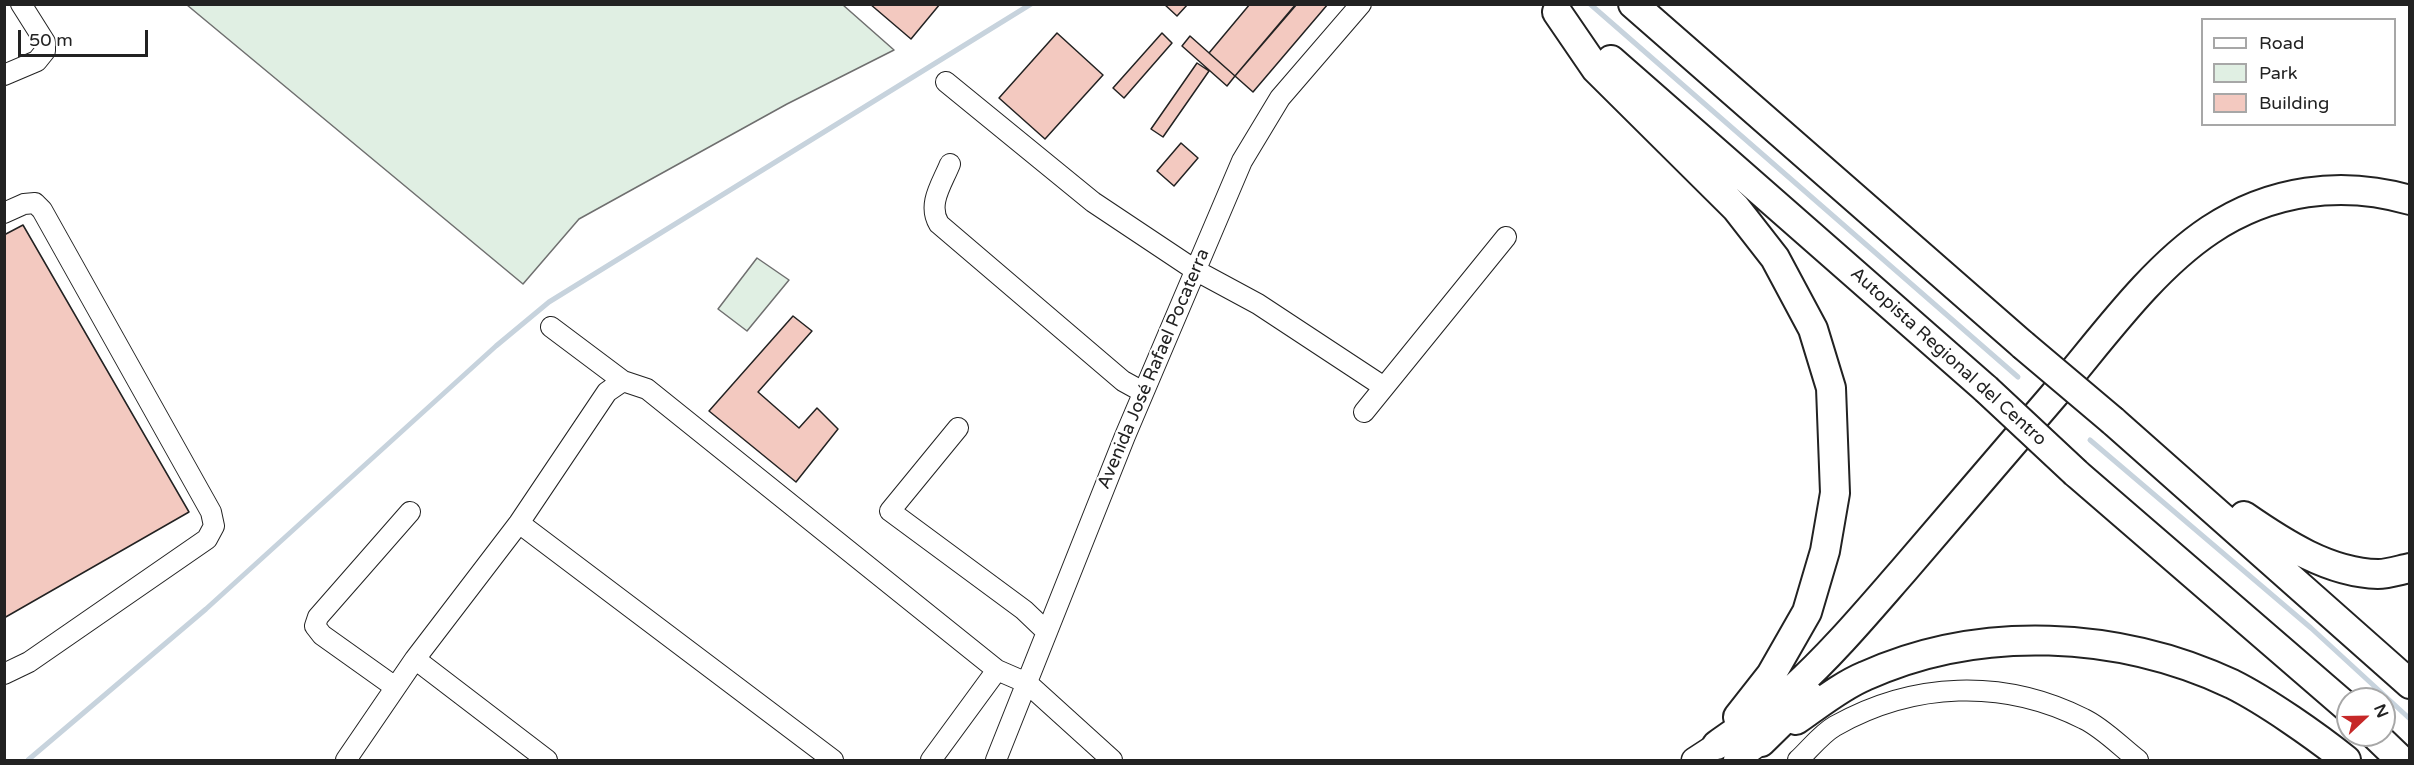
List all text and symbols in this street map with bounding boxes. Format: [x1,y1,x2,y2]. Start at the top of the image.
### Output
scale bar [21,18,152,56]
legend [2201,18,2396,126]
text: 50 m [29,29,73,51]
text: Road [2259,32,2304,54]
text: Park [2259,62,2297,84]
text: Building [2259,92,2329,114]
street label: Avenida José Rafael Pocaterra [1094,246,1214,492]
street label: Autopista Regional del Centro [1846,263,2050,451]
north arrow [2336,687,2396,747]
text: N [2369,701,2393,721]

